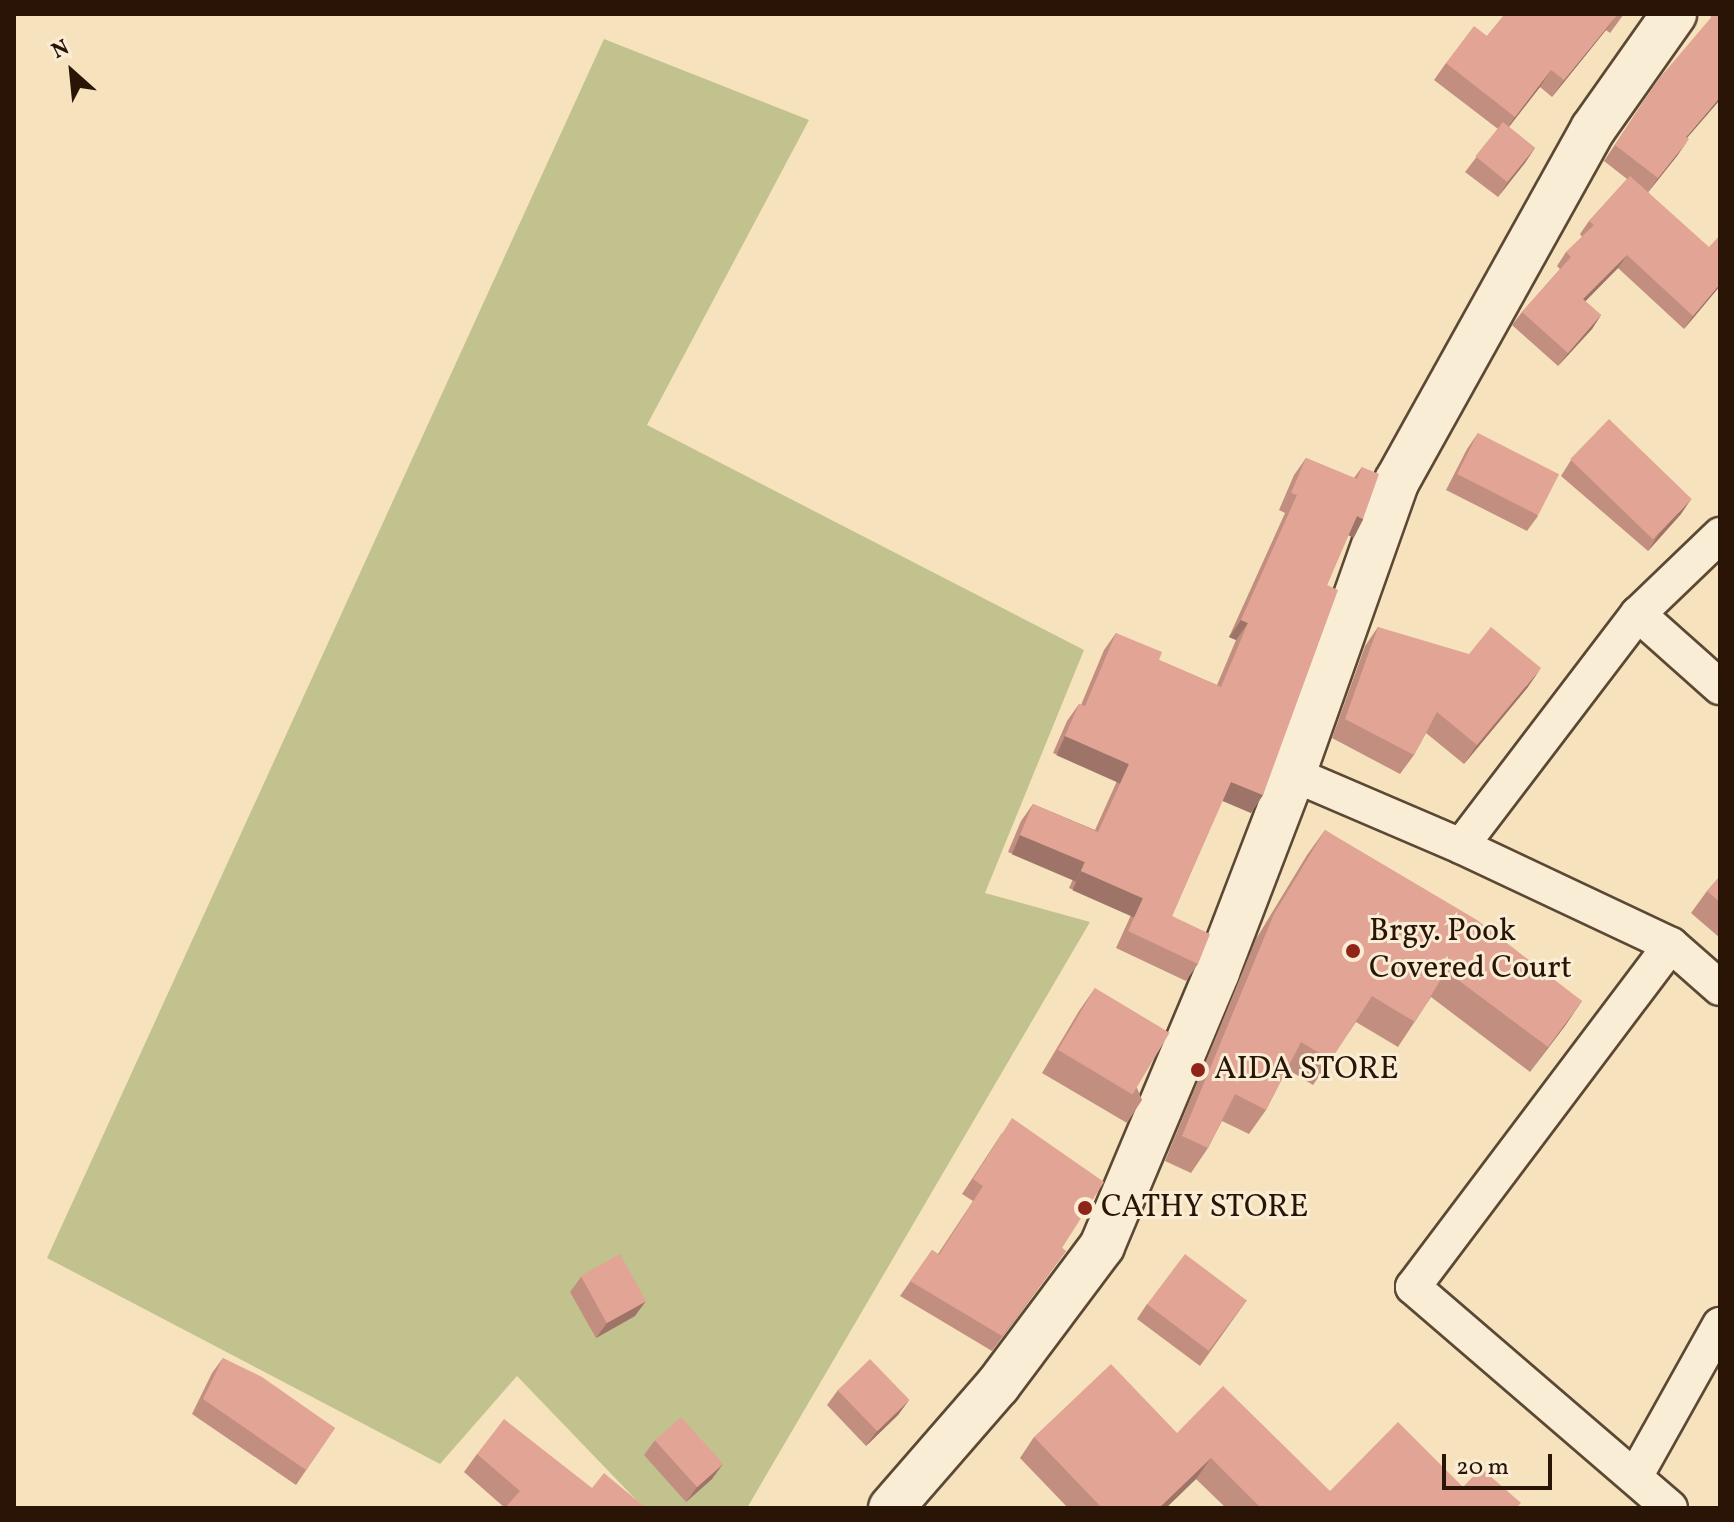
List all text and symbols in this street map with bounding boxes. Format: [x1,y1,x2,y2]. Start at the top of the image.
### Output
north arrow [32,32,112,112]
text: N [47,33,75,68]
place label: Brgy. Pook Covered Court [1369,914,1572,989]
marker: Brgy. Pook Covered Court [1344,942,1362,960]
place label: AIDA STORE [1214,1051,1399,1089]
marker: AIDA STORE [1189,1061,1207,1079]
place label: CATHY STORE [1101,1189,1309,1227]
marker: CATHY STORE [1076,1199,1094,1217]
scale bar [1446,1438,1556,1488]
text: 20 m [1456,1451,1509,1485]

